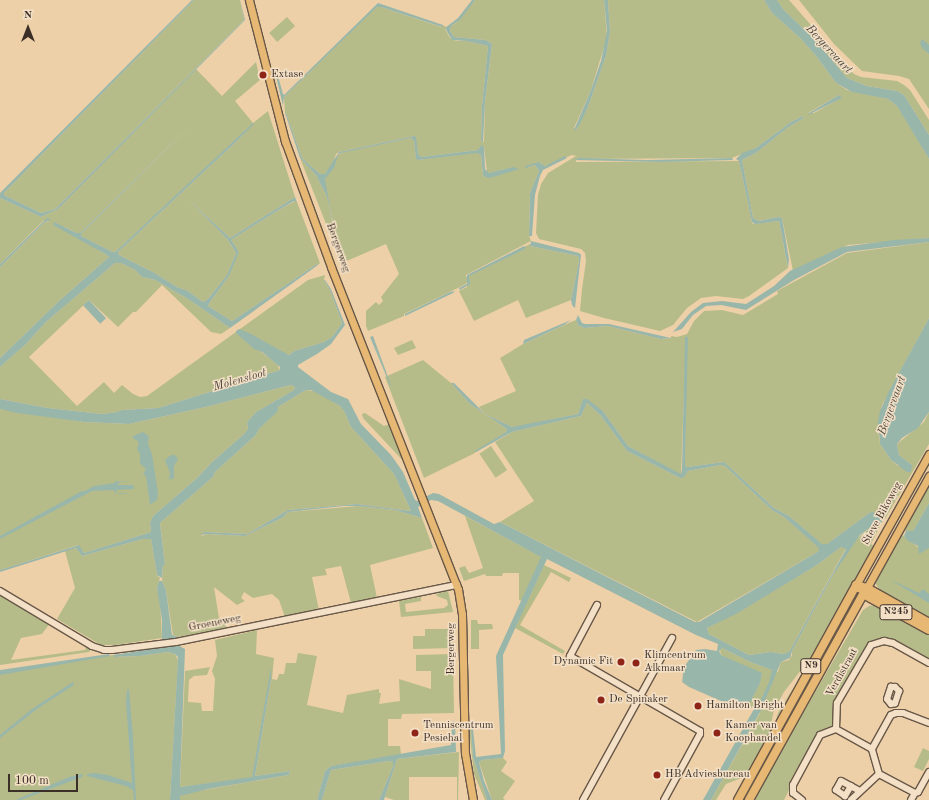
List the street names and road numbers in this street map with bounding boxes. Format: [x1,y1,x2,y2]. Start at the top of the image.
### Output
street label: Bergerweg [322,221,352,275]
street label: Steve Bikoweg [860,480,906,548]
road number: N245 [879,604,913,620]
street label: Groeneweg [188,612,242,636]
street label: Bergerweg [445,623,459,675]
street label: Verdistraat [824,646,862,700]
road number: N9 [800,658,822,674]

